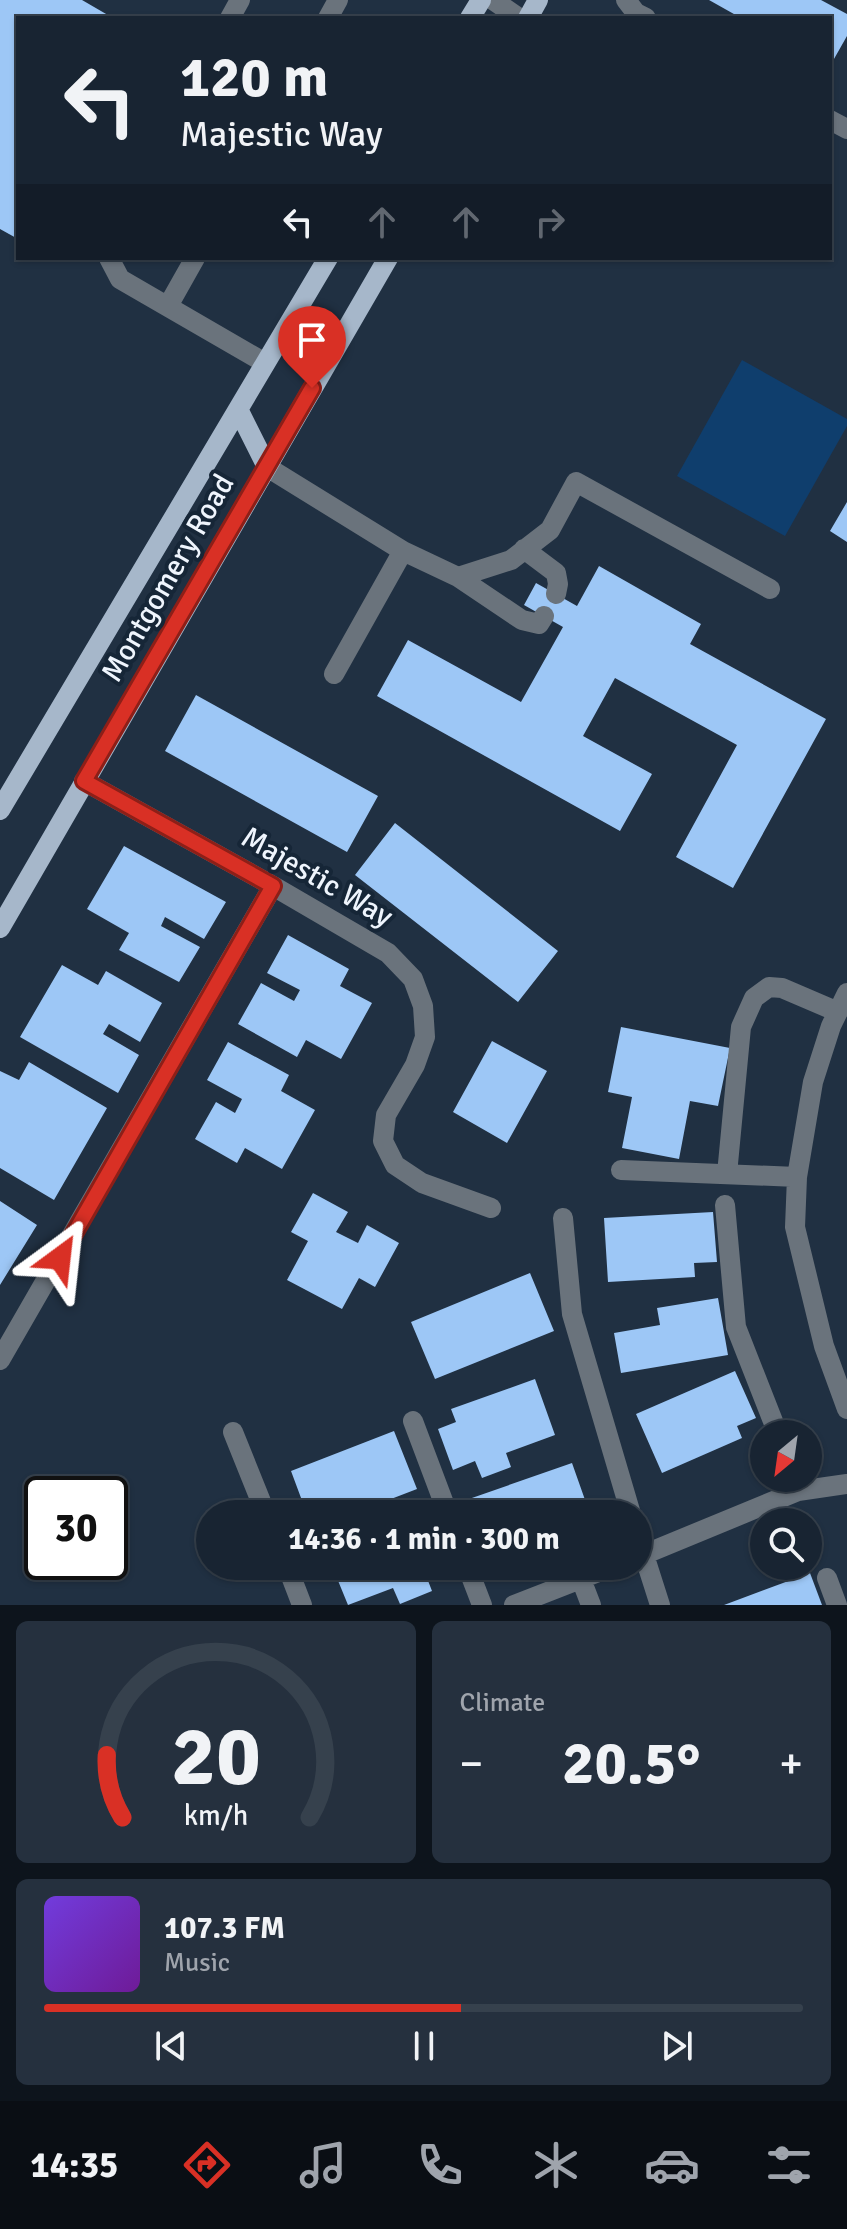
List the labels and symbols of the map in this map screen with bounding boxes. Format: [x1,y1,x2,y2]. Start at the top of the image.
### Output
pin [278,306,346,388]
street label: Montgomery Road [94,468,242,688]
street label: Majestic Way [235,819,399,935]
position arrow [18.0,1216,102.0,1300]
north arrow [750,1420,822,1492]
speed limit sign: 30 [24,1476,128,1580]

